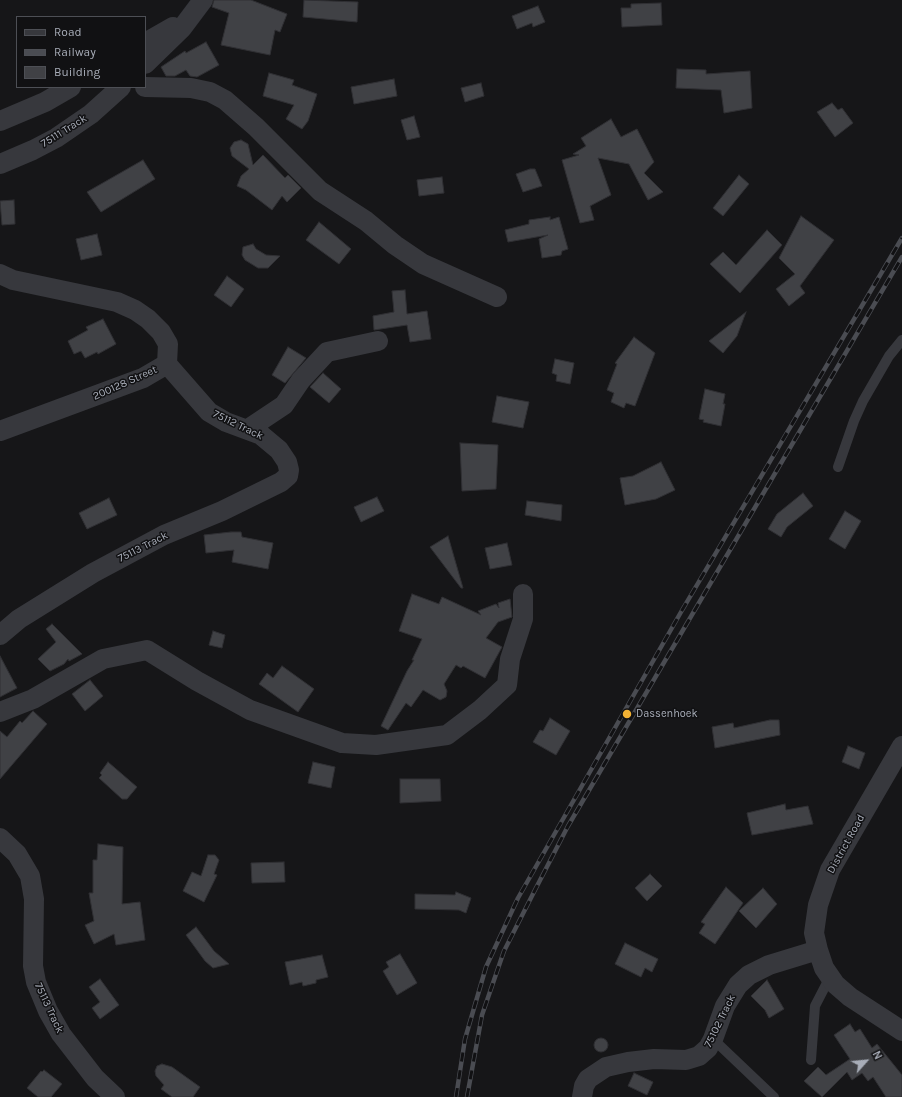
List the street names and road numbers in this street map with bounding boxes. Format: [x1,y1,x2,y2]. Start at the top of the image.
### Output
street label: 75111 Track [39,112,89,150]
street label: 200128 Street [91,363,159,403]
street label: 75112 Track [211,407,265,443]
street label: 75113 Track [116,529,170,565]
street label: District Road [824,812,868,876]
street label: 75113 Track [32,981,66,1035]
street label: 75102 Track [702,992,738,1050]

